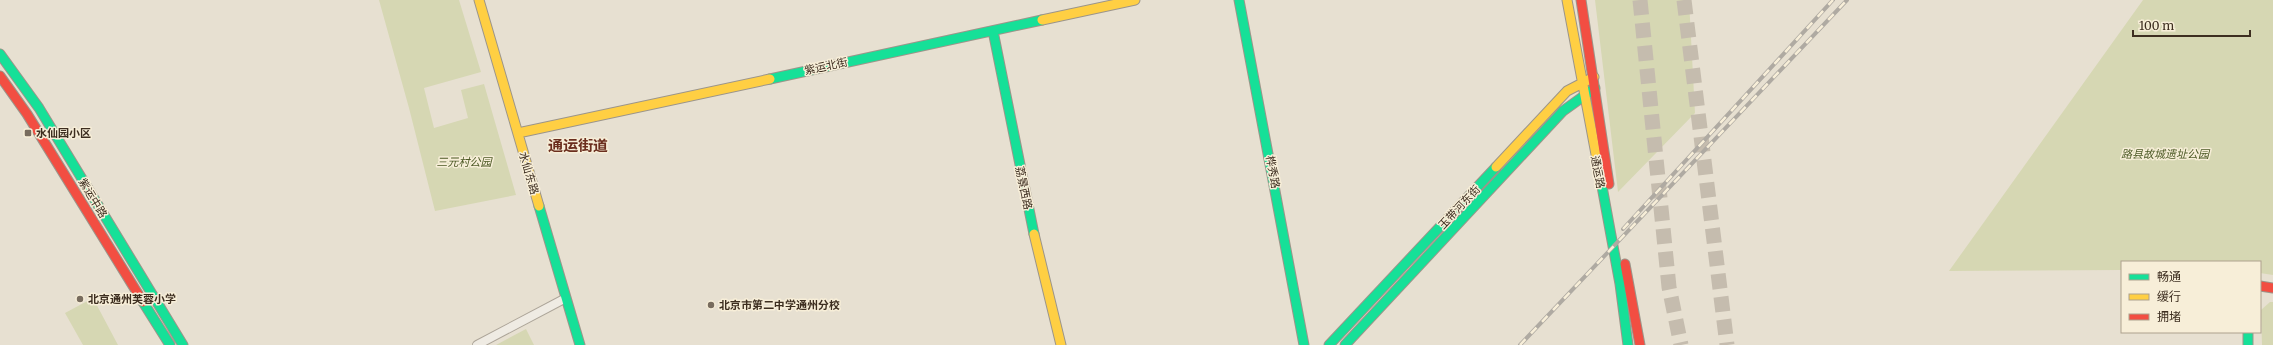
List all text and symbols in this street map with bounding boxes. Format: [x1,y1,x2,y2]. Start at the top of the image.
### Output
scale bar [2133,12,2250,38]
text: 100 m [2139,18,2174,33]
street label: 紫运北街 [803,55,849,77]
place label: 水仙园小区 [36,126,91,140]
marker: 水仙园小区 [23,128,33,138]
district label: 通运街道 [548,136,608,155]
park label: 路县故城遗址公园 [2121,147,2211,161]
street label: 水仙东路 [516,150,542,196]
street label: 桦秀路 [1263,154,1283,190]
street label: 通运路 [1588,154,1608,190]
park label: 三元村公园 [437,155,493,169]
street label: 荔景西路 [1013,165,1035,211]
street label: 紫运中路 [76,176,110,220]
street label: 玉带河东街 [1435,182,1483,232]
legend [2121,261,2261,333]
text: 畅通 [2157,269,2181,284]
text: 缓行 [2157,289,2181,304]
place label: 北京通州芙蓉小学 [88,292,176,306]
marker: 北京通州芙蓉小学 [75,294,85,304]
place label: 北京市第二中学通州分校 [719,298,840,312]
marker: 北京市第二中学通州分校 [706,300,716,310]
text: 拥堵 [2157,309,2181,324]

